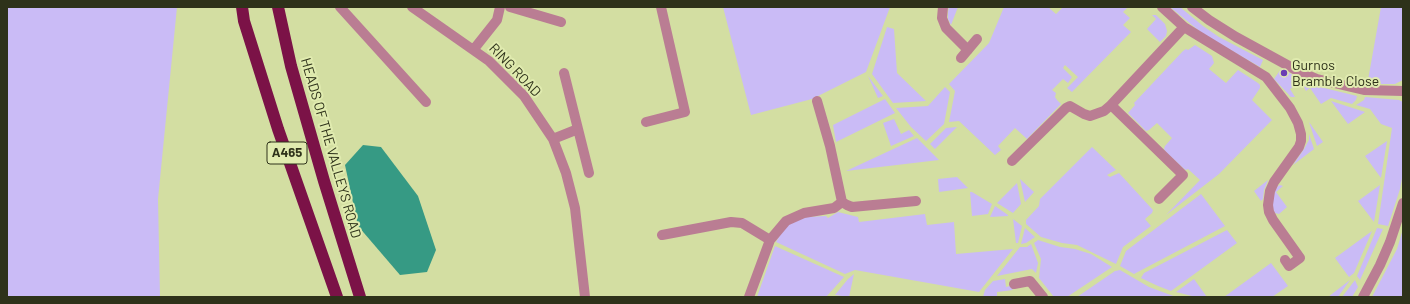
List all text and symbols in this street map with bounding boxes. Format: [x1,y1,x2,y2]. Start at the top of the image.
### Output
street label: RING ROAD [486,40,544,100]
street label: HEADS OF THE VALLEYS ROAD [297,56,365,240]
place label: Gurnos Bramble Close [1292,57,1379,90]
marker: Gurnos Bramble Close [1279,68,1289,78]
road number: A465 [267,142,307,164]

